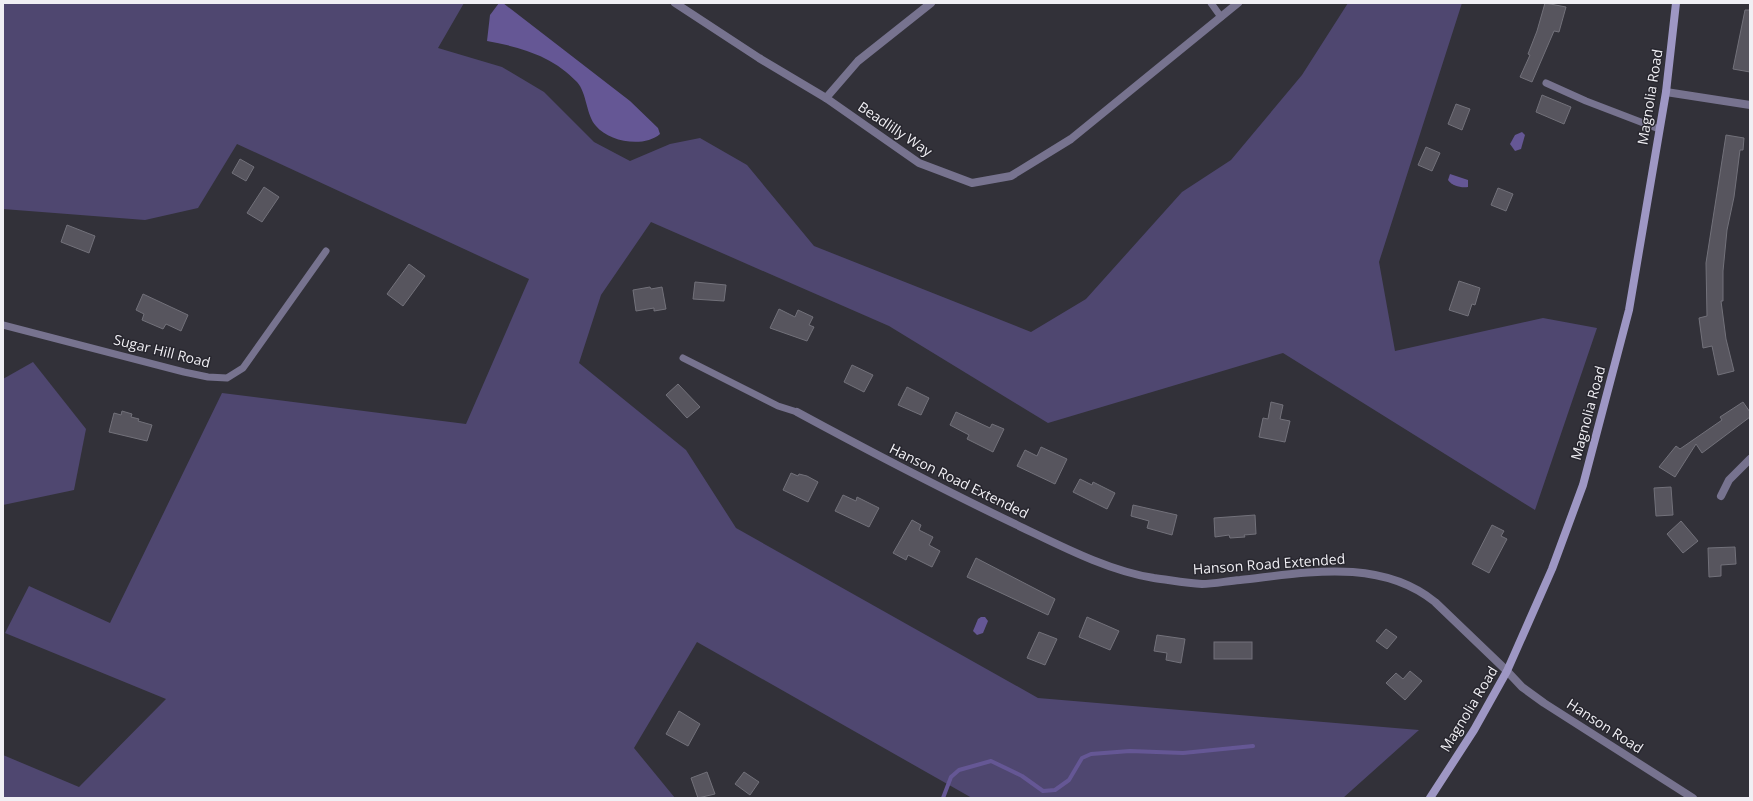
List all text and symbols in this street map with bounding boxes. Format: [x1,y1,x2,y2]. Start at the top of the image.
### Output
street label: Magnolia Road [1633,48,1666,146]
street label: Beadlilly Way [854,97,937,161]
street label: Sugar Hill Road [112,329,212,372]
street label: Magnolia Road [1566,364,1609,462]
street label: Hanson Road Extended [886,439,1032,523]
street label: Hanson Road Extended [1192,549,1346,578]
street label: Magnolia Road [1435,662,1502,755]
street label: Hanson Road [1563,694,1647,757]

